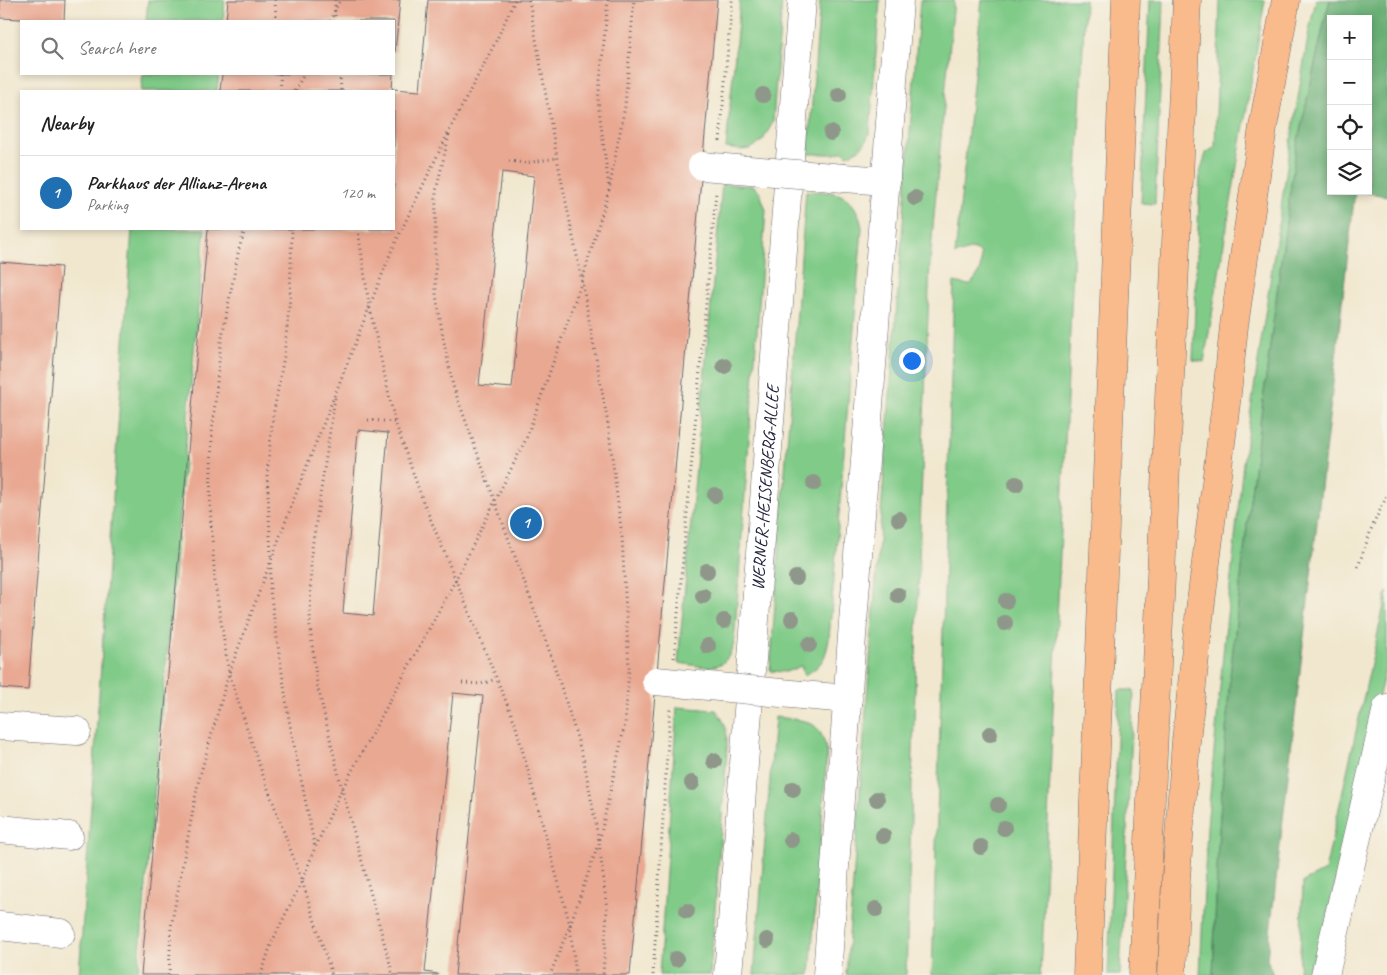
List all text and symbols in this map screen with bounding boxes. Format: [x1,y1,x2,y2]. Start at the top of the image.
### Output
map controls [1327,15,1372,195]
button: + [1327,15,1372,60]
search box [20,20,395,75]
icon: search [38,34,66,62]
text: Search here [78,36,155,60]
button: − [1327,60,1372,105]
button: locate [1327,105,1372,150]
text: Nearby [40,110,93,136]
button: layers [1327,150,1372,195]
text: Parkhaus der Allianz-Arena [87,171,266,195]
text: 1 [52,183,60,203]
text: 120 m [341,183,375,203]
text: Parking [87,195,128,215]
your location [899,348,925,374]
street label: WERNER-HEISENBERG-ALLEE [746,382,784,591]
pin: 1 [510,504,542,542]

